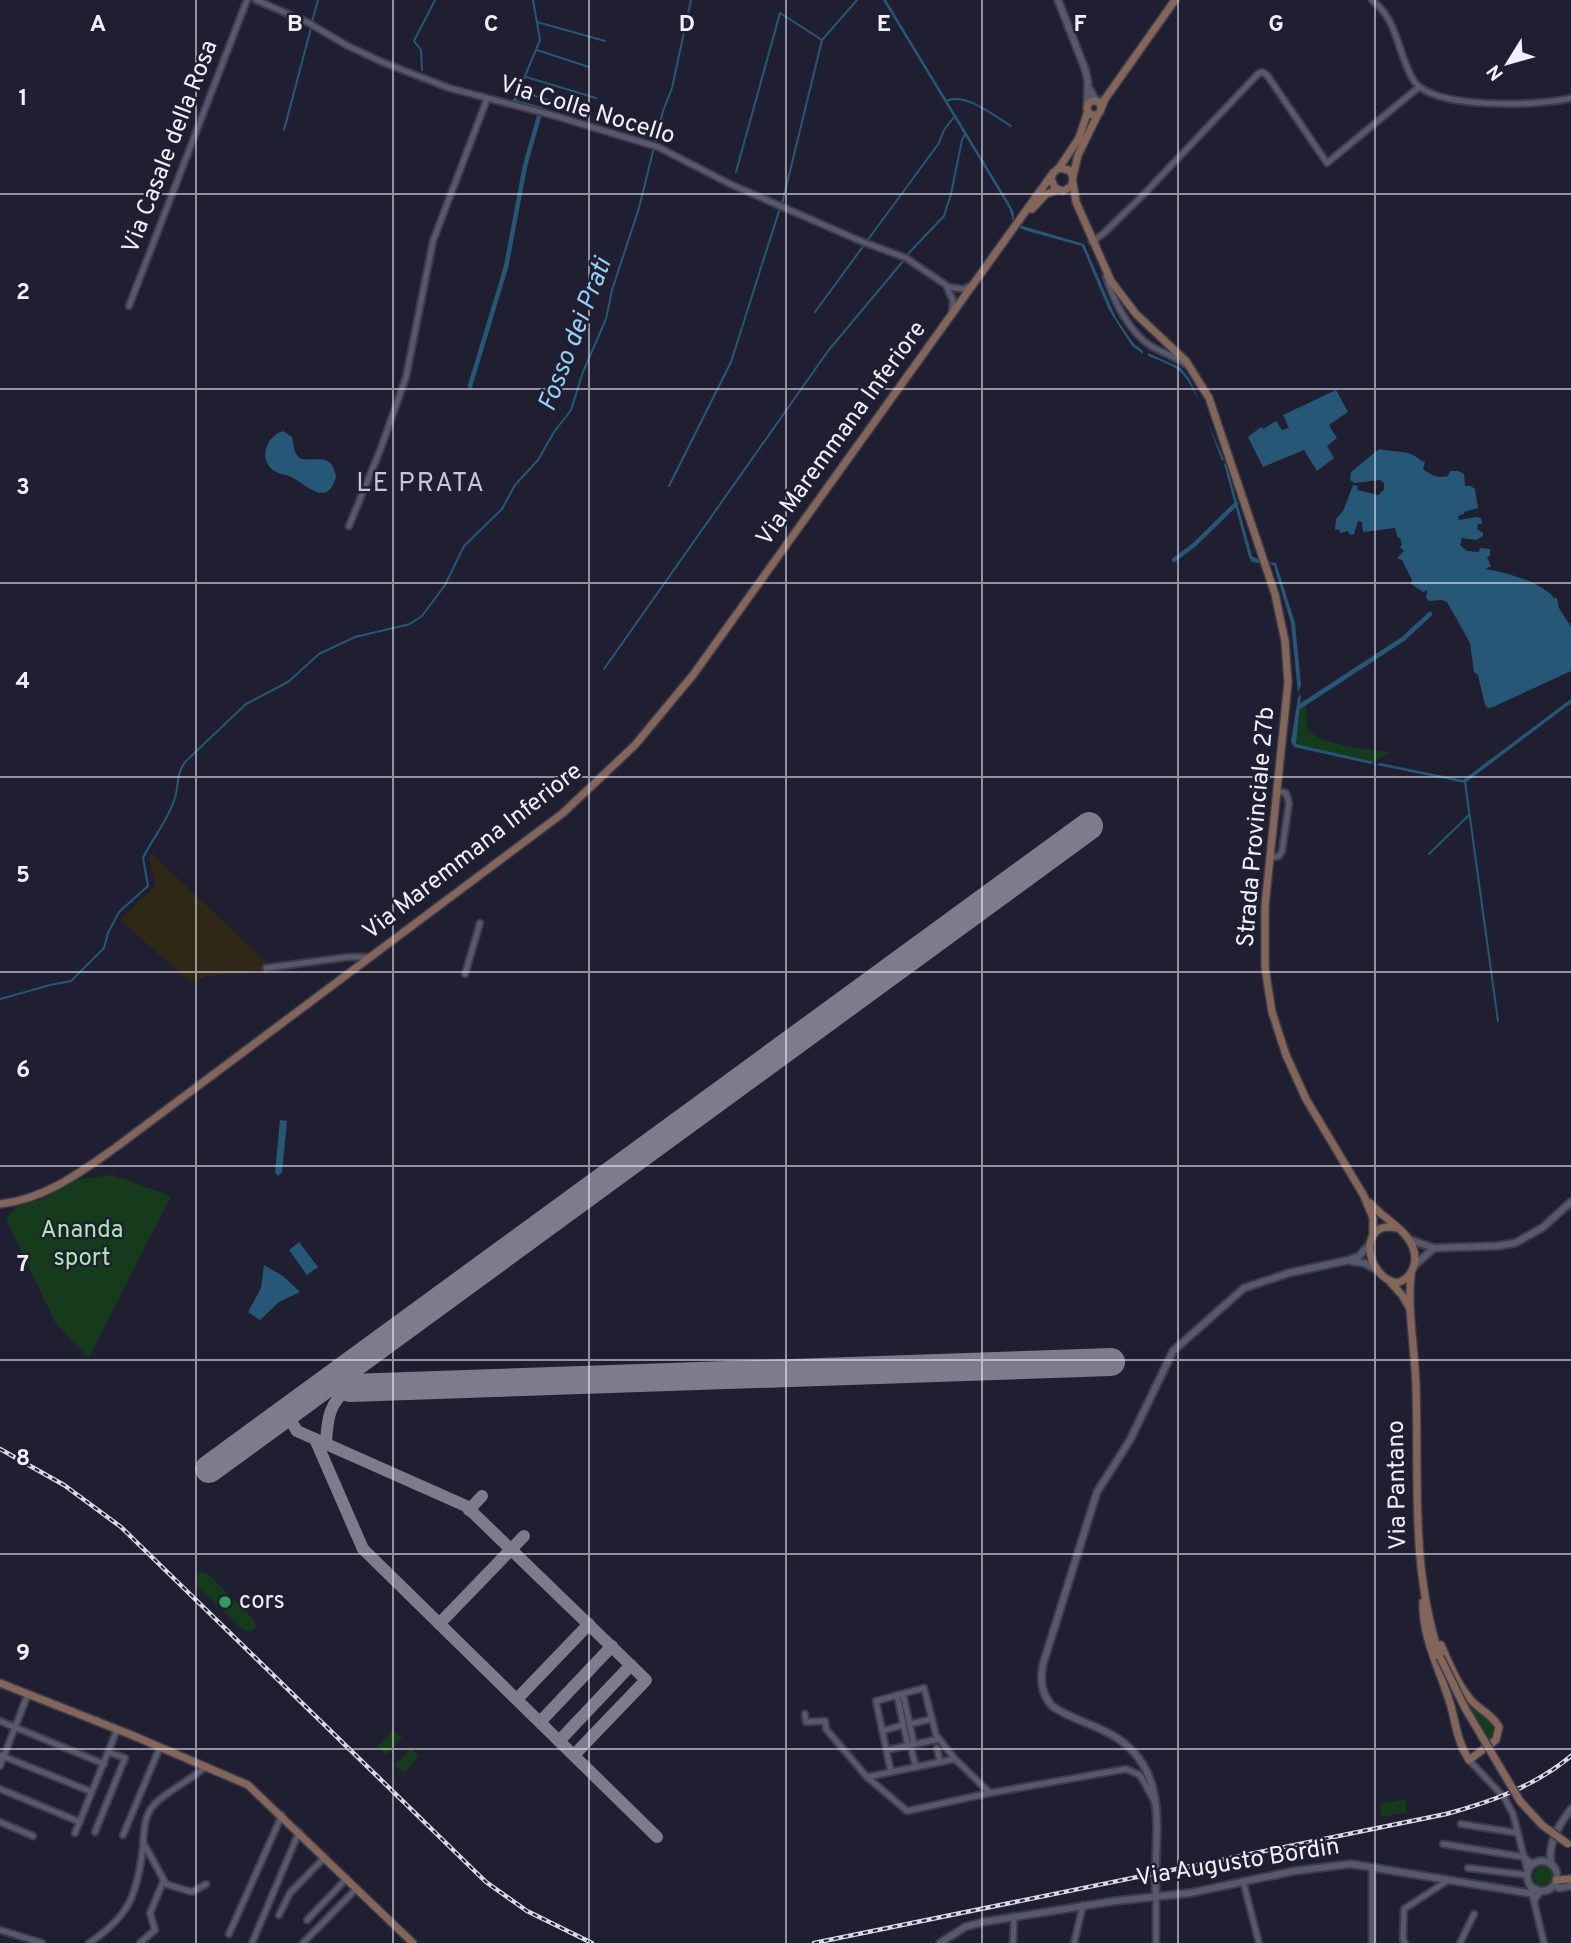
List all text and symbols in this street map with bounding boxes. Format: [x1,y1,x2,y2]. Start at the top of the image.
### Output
text: A [90,11,106,40]
text: B [287,11,303,40]
text: C [484,11,498,40]
text: D [679,11,695,40]
text: E [877,11,891,40]
text: F [1073,11,1087,40]
text: G [1268,11,1284,40]
north arrow [1473,28,1543,98]
street label: Via Casale della Rosa [116,36,226,258]
text: N [1482,59,1510,85]
street label: Via Colle Nocello [496,70,678,152]
text: 1 [18,85,28,114]
water label: Fosso dei Prati [532,252,621,416]
text: 2 [16,279,30,308]
street label: Via Maremmana Inferiore [750,316,934,552]
district label: LE PRATA [356,468,486,501]
text: 3 [16,474,30,503]
text: 4 [16,668,30,697]
street label: Strada Provinciale 27b [1232,706,1282,948]
street label: Via Maremmana Inferiore [357,757,589,947]
text: 5 [16,862,30,891]
text: 6 [16,1057,30,1086]
park label: Ananda sport [41,1216,123,1274]
text: 7 [17,1251,29,1280]
street label: Via Pantano [1382,1420,1414,1550]
text: 8 [16,1445,30,1474]
place label: cors [239,1587,285,1617]
marker: cors [217,1594,233,1610]
text: 9 [16,1640,30,1669]
street label: Via Augusto Bordin [1134,1832,1342,1894]

